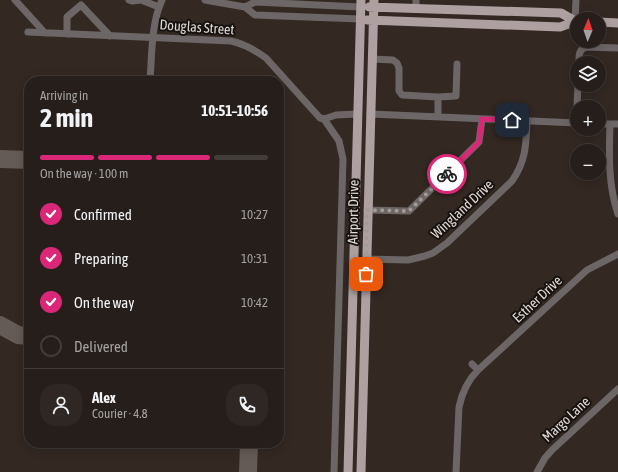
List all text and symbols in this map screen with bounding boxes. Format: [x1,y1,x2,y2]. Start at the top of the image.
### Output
north arrow [570,12,606,48]
map controls [570,12,606,180]
street label: Douglas Street [159,16,235,38]
button: layers [570,56,606,92]
text: Arriving in [40,88,88,103]
button: + [570,100,606,136]
text: 10:51–10:56 [201,102,268,119]
text: 2 min [40,103,93,133]
pin [495,103,529,137]
icon: home [501,109,523,131]
button: − [570,144,606,180]
courier [427,154,467,194]
icon: bike [436,163,458,185]
text: On the way · 100 m [40,166,128,181]
street label: Wingland Drive [428,176,496,242]
street label: Airport Drive [344,180,362,244]
icon: check [40,203,62,225]
text: Confirmed [74,206,132,223]
text: 10:27 [241,207,268,222]
icon: check [40,247,62,269]
text: Preparing [74,250,128,267]
text: 10:31 [241,251,268,266]
pin [349,257,383,291]
icon: bag [355,263,377,285]
street label: Esther Drive [509,272,565,326]
icon: check [40,291,62,313]
text: On the way [74,294,135,311]
text: 10:42 [241,295,268,310]
text: Delivered [74,338,128,355]
button: person [40,384,82,426]
button: phone [226,384,268,426]
text: Alex [92,389,116,406]
street label: Margo Lane [539,393,593,445]
text: Courier · 4.8 [92,406,148,421]

